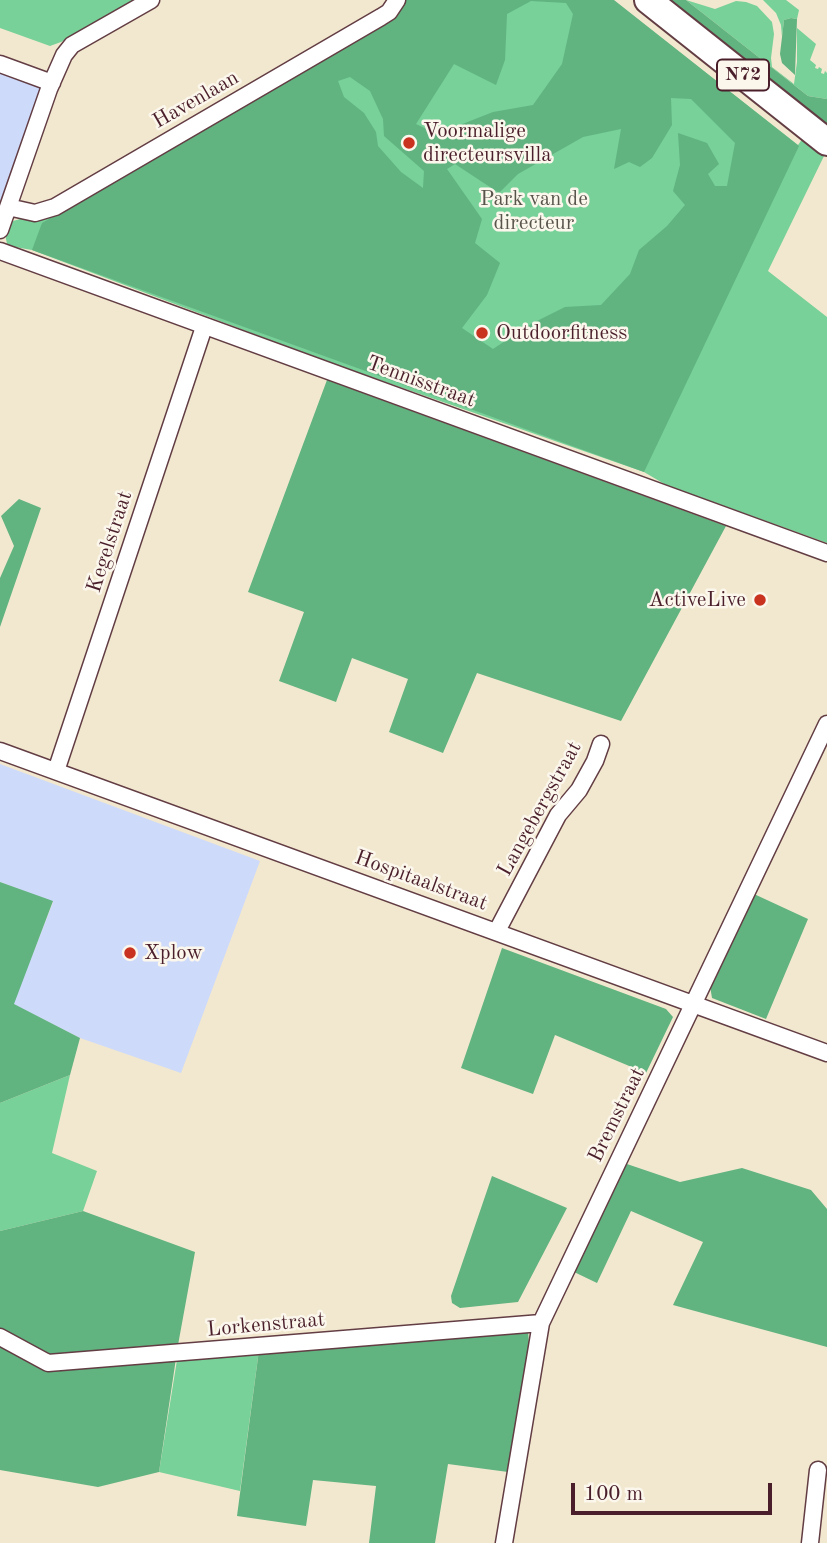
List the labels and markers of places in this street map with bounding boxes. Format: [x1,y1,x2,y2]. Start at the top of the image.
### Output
place label: Voormalige directeursvilla [423,118,552,168]
marker: Voormalige directeursvilla [401,135,417,151]
place label: Outdoorfitness [496,320,627,346]
marker: Outdoorfitness [474,325,490,341]
place label: ActiveLive [648,587,746,613]
marker: ActiveLive [752,592,768,608]
place label: Xplow [144,940,203,966]
marker: Xplow [122,945,138,961]

